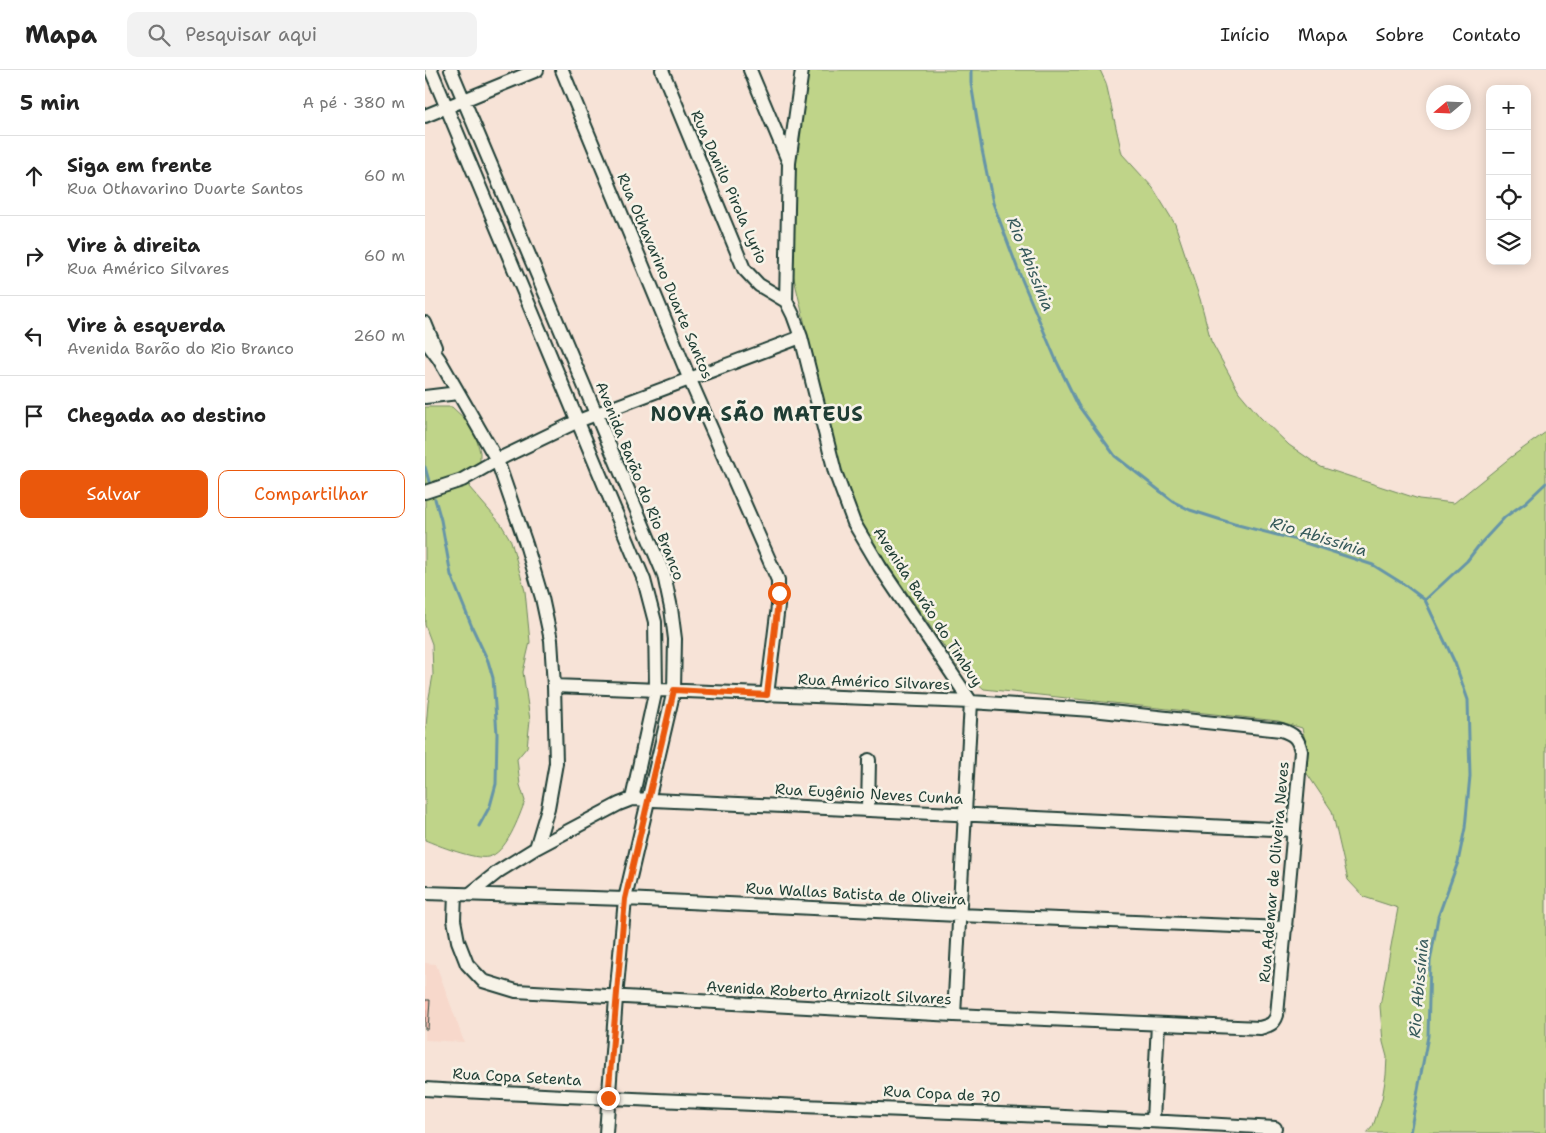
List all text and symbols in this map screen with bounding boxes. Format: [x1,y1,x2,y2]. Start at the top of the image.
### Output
search box [127,12,477,57]
text: Mapa [25,19,97,51]
icon: search [145,21,173,49]
text: Pesquisar aqui [185,22,317,47]
text: Início [1220,23,1270,47]
text: Mapa [1298,23,1347,47]
text: Sobre [1375,23,1424,47]
text: Contato [1452,23,1521,47]
north arrow [1426,85,1471,130]
map controls [1486,85,1531,265]
button: + [1486,85,1531,130]
text: 5 min [20,89,80,117]
text: A pé · 380 m [302,92,405,113]
street label: Rua Danilo Pirola Lyrio [686,107,772,267]
button: − [1486,130,1531,175]
text: Siga em frente [67,153,212,178]
icon: ahead [20,162,48,190]
text: 60 m [364,165,405,186]
street label: Rua Othavarino Duarte Santos [612,170,718,382]
button: locate [1486,175,1531,220]
text: Rua Othavarino Duarte Santos [67,178,303,199]
water label: Rio Abissínia [1002,214,1059,314]
button: layers [1486,220,1531,265]
text: Vire à direita [67,233,200,258]
icon: right [20,242,48,270]
text: 60 m [364,245,405,266]
text: Rua Américo Silvares [67,258,229,279]
text: Vire à esquerda [67,313,225,338]
icon: left [20,322,48,350]
text: 260 m [353,325,405,346]
text: Avenida Barão do Rio Branco [67,338,294,359]
street label: Avenida Barão do Rio Branco [591,379,689,583]
district label: NOVA SÃO MATEUS [650,400,864,427]
icon: arrive [20,402,48,430]
text: Chegada ao destino [67,403,266,428]
button: Salvar [20,470,208,518]
button: Compartilhar [218,470,405,518]
water label: Rio Abissínia [1268,512,1370,561]
street label: Avenida Barão do Timbuy [869,523,987,691]
route start [768,582,791,605]
street label: Rua Américo Silvares [798,669,950,695]
street label: Rua Ademar de Oliveira Neves [1254,761,1294,983]
street label: Rua Eugênio Neves Cunha [774,779,964,809]
street label: Rua Wallas Batista de Oliveira [745,878,967,910]
water label: Rio Abissínia [1404,937,1433,1039]
street label: Avenida Roberto Arnizolt Silvares [706,977,952,1009]
street label: Rua Copa Setenta [452,1064,583,1090]
street label: Rua Copa de 70 [883,1081,1001,1107]
route end [597,1087,620,1110]

